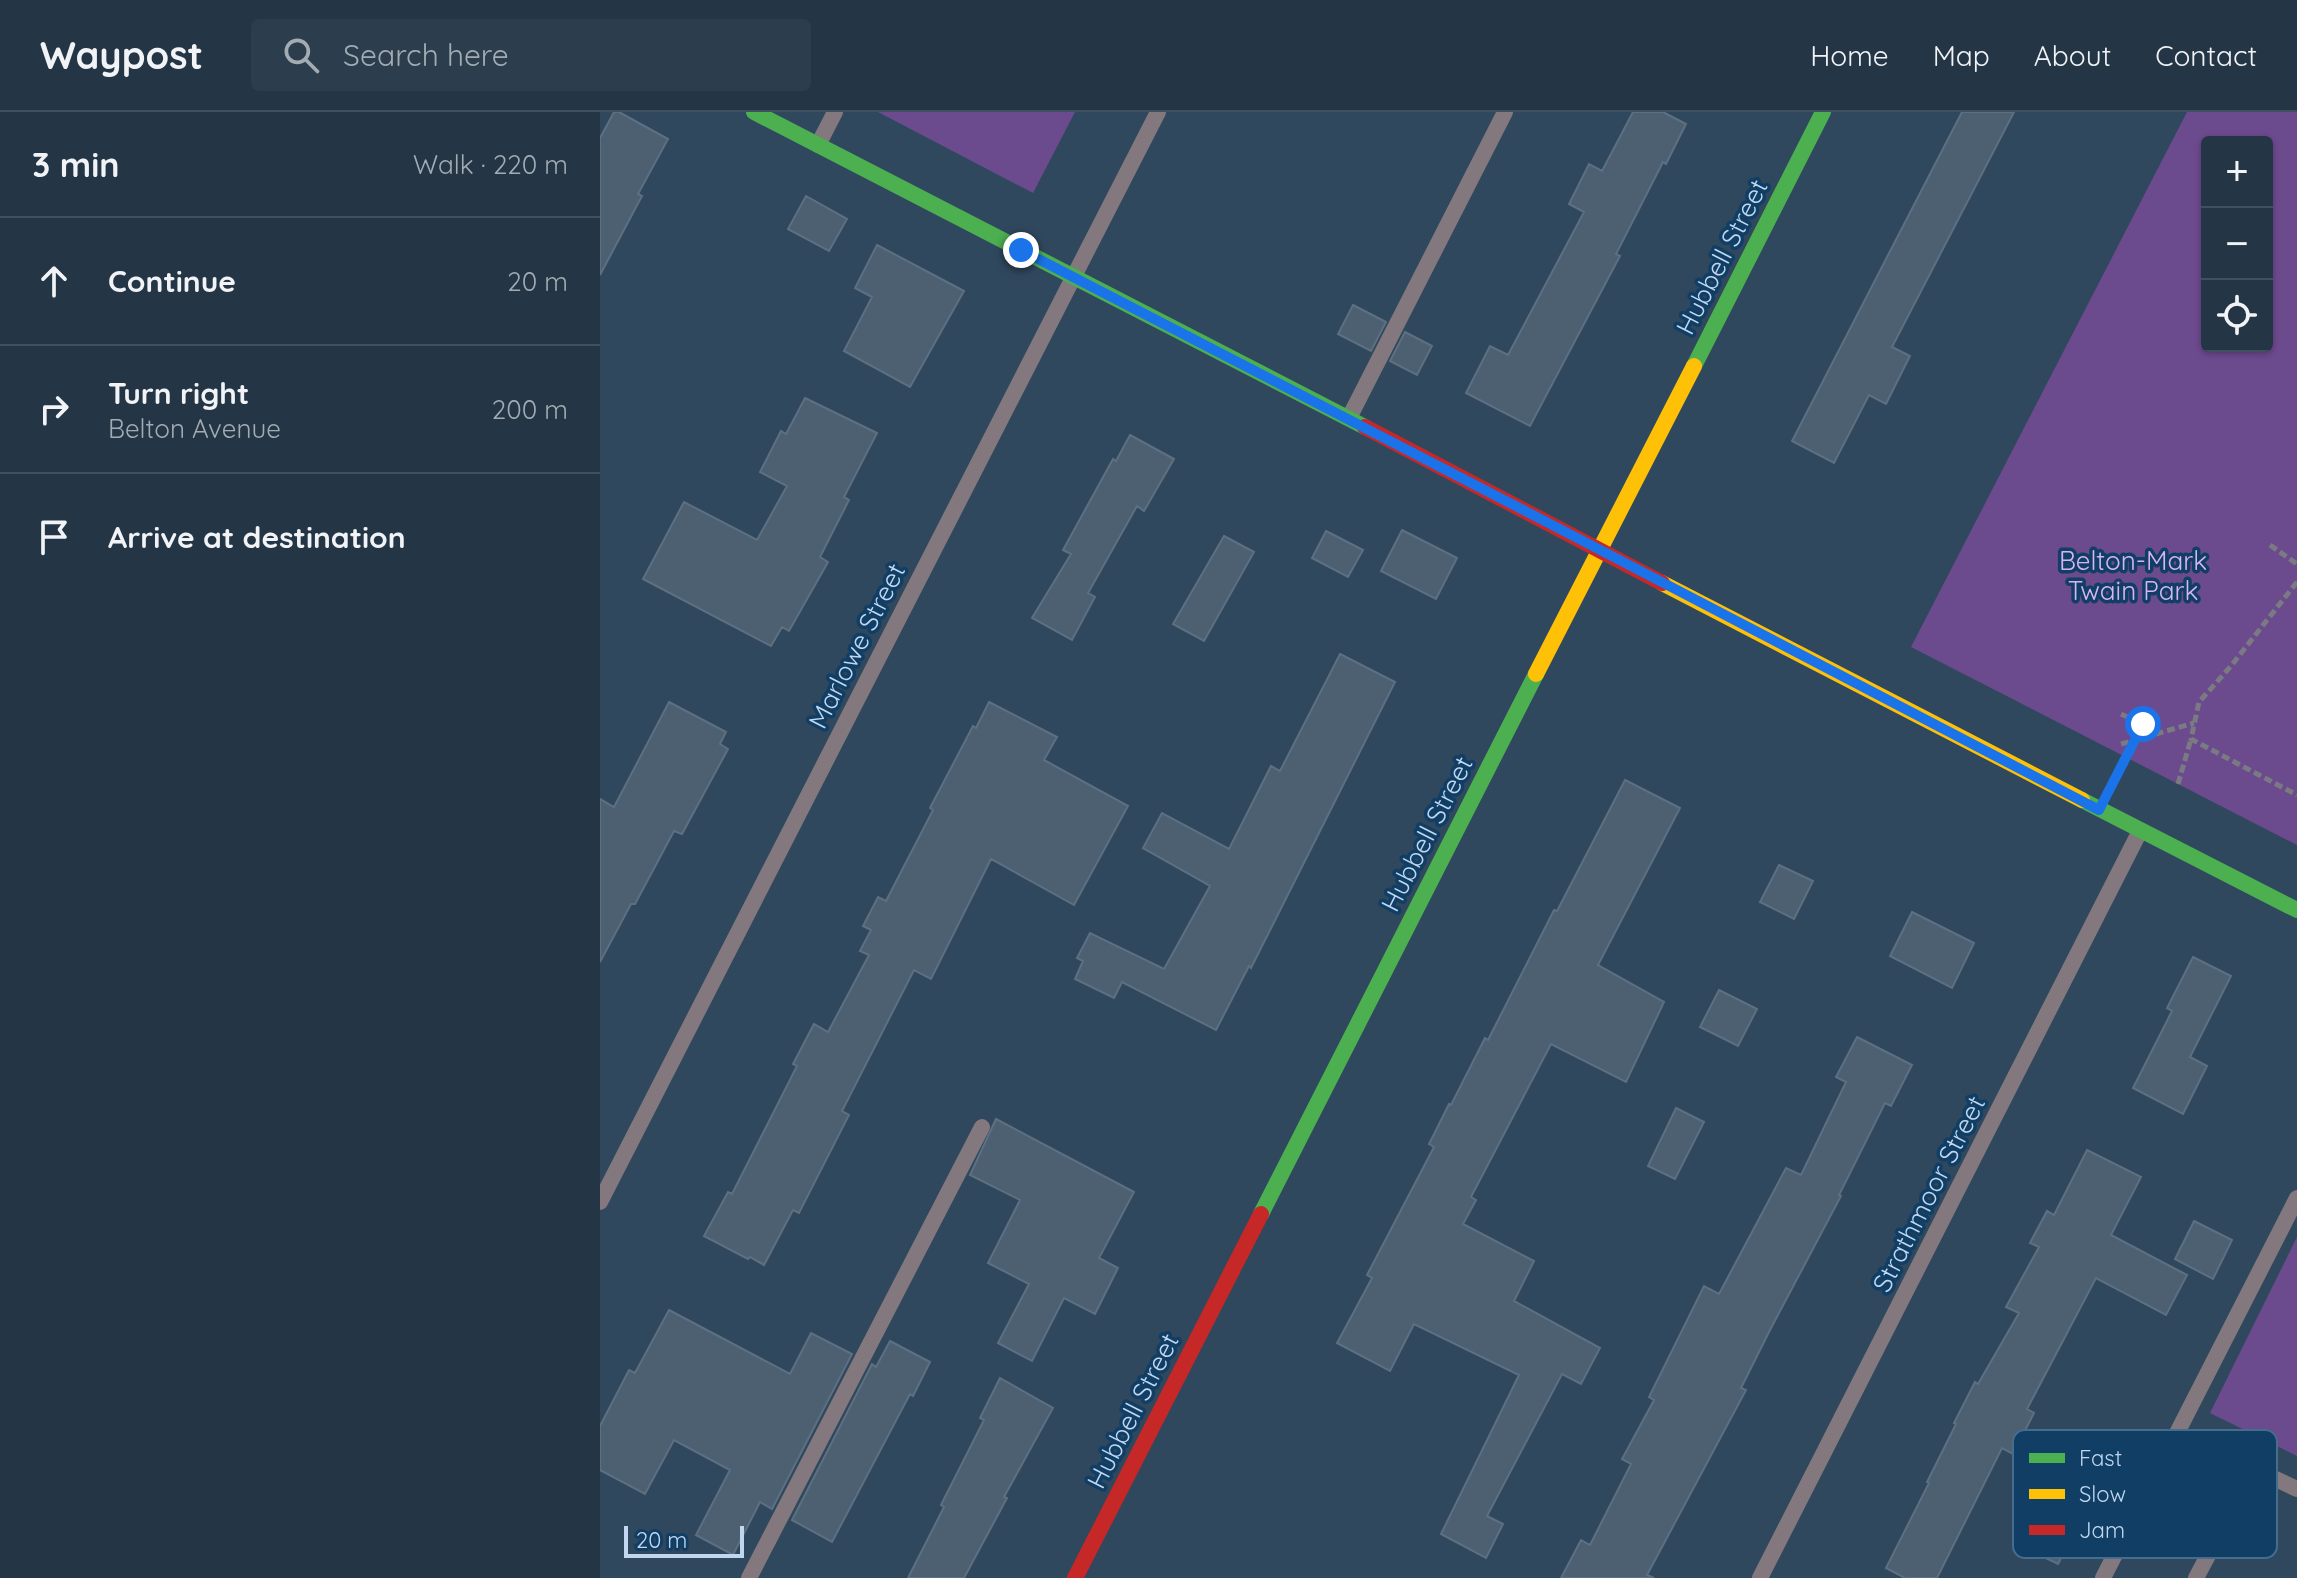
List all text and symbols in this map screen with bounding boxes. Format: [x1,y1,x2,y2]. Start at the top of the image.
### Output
search box [251,19,811,91]
text: Waypost [40,31,203,79]
icon: search [279,33,323,77]
text: Search here [343,36,509,74]
text: Home [1810,38,1889,73]
text: Map [1933,38,1990,73]
text: About [2034,38,2111,73]
text: Contact [2155,38,2257,73]
map controls [2201,136,2273,352]
button: + [2201,136,2273,208]
text: 3 min [32,143,119,186]
text: Walk · 220 m [413,148,568,181]
street label: Hubbell Street [1668,174,1775,340]
button: − [2201,208,2273,280]
route end [1003,232,1039,268]
icon: ahead [32,259,76,303]
text: Continue [108,262,236,300]
text: 20 m [507,265,568,298]
button: locate [2201,280,2273,352]
text: Turn right [108,374,249,412]
icon: right [32,387,76,431]
text: 200 m [492,393,568,426]
text: Belton Avenue [108,412,281,445]
icon: arrive [32,515,76,559]
text: Arrive at destination [108,518,406,556]
park label: Belton-Mark Twain Park [2059,544,2207,607]
street label: Marlowe Street [801,558,912,734]
route start [2125,706,2161,742]
street label: Hubbell Street [1373,751,1480,917]
street label: Strathmoor Street [1865,1090,1992,1297]
street label: Hubbell Street [1079,1328,1186,1494]
legend [2013,1430,2277,1558]
text: Fast [2079,1444,2122,1472]
text: Slow [2079,1480,2126,1508]
text: Jam [2079,1516,2125,1544]
scale bar [624,1522,744,1558]
text: 20 m [636,1526,687,1554]

